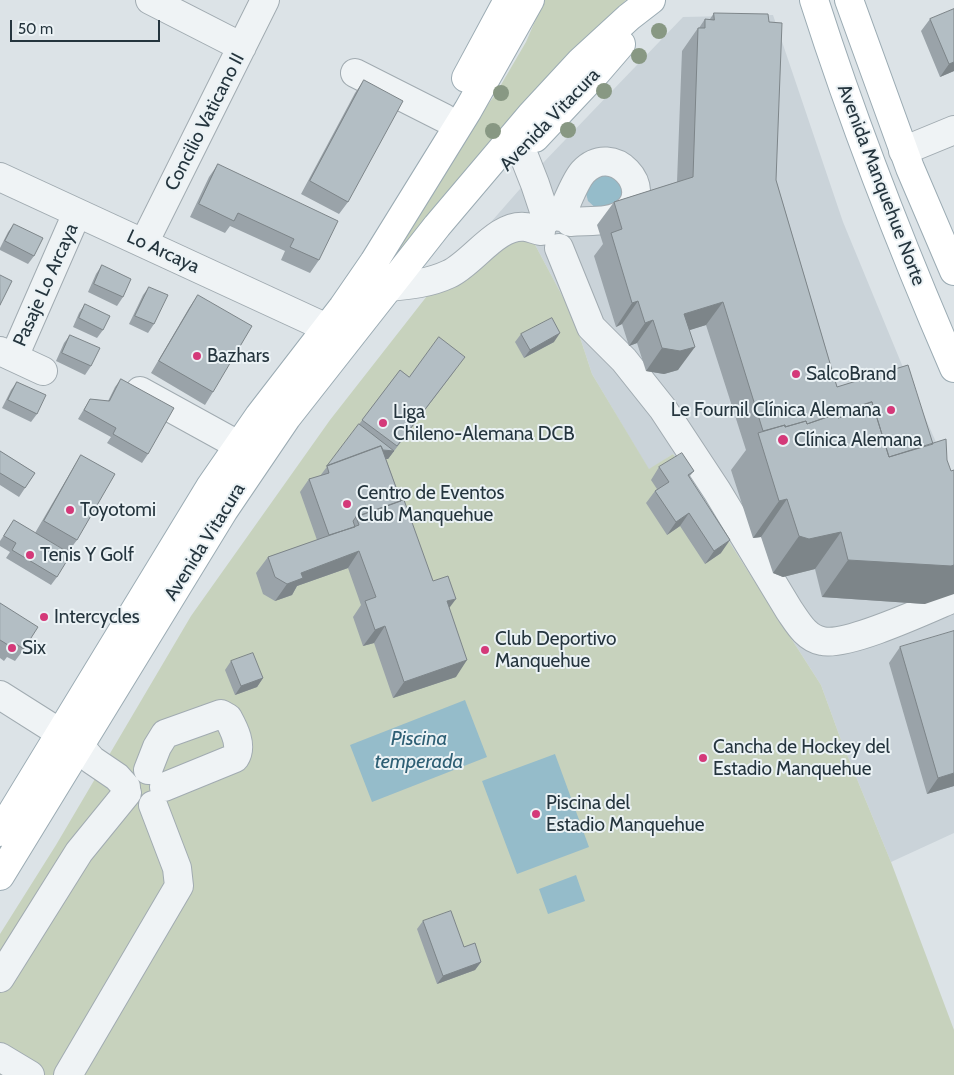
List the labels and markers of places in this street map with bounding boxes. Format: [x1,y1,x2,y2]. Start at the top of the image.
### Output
place label: Bazhars [207,345,270,367]
marker: Bazhars [191,350,203,362]
place label: SalcoBrand [806,363,897,385]
marker: SalcoBrand [790,368,802,380]
place label: Le Fournil Clínica Alemana [671,399,881,421]
place label: Liga Chileno-Alemana DCB [393,401,575,445]
marker: Le Fournil Clínica Alemana [885,404,897,416]
marker: Liga Chileno-Alemana DCB [377,417,389,429]
place label: Clínica Alemana [794,429,922,451]
marker: Clínica Alemana [776,433,790,447]
place label: Centro de Eventos Club Manquehue [357,482,504,526]
marker: Centro de Eventos Club Manquehue [341,498,353,510]
place label: Toyotomi [80,499,156,521]
marker: Toyotomi [64,504,76,516]
place label: Tenis Y Golf [40,544,134,566]
marker: Tenis Y Golf [24,549,36,561]
place label: Intercycles [54,606,140,628]
marker: Intercycles [38,611,50,623]
place label: Club Deportivo Manquehue [495,628,616,672]
place label: Six [22,637,46,659]
marker: Six [6,642,18,654]
marker: Club Deportivo Manquehue [479,644,491,656]
place label: Cancha de Hockey del Estadio Manquehue [713,736,890,780]
marker: Cancha de Hockey del Estadio Manquehue [697,752,709,764]
place label: Piscina del Estadio Manquehue [546,792,704,836]
marker: Piscina del Estadio Manquehue [530,808,542,820]

